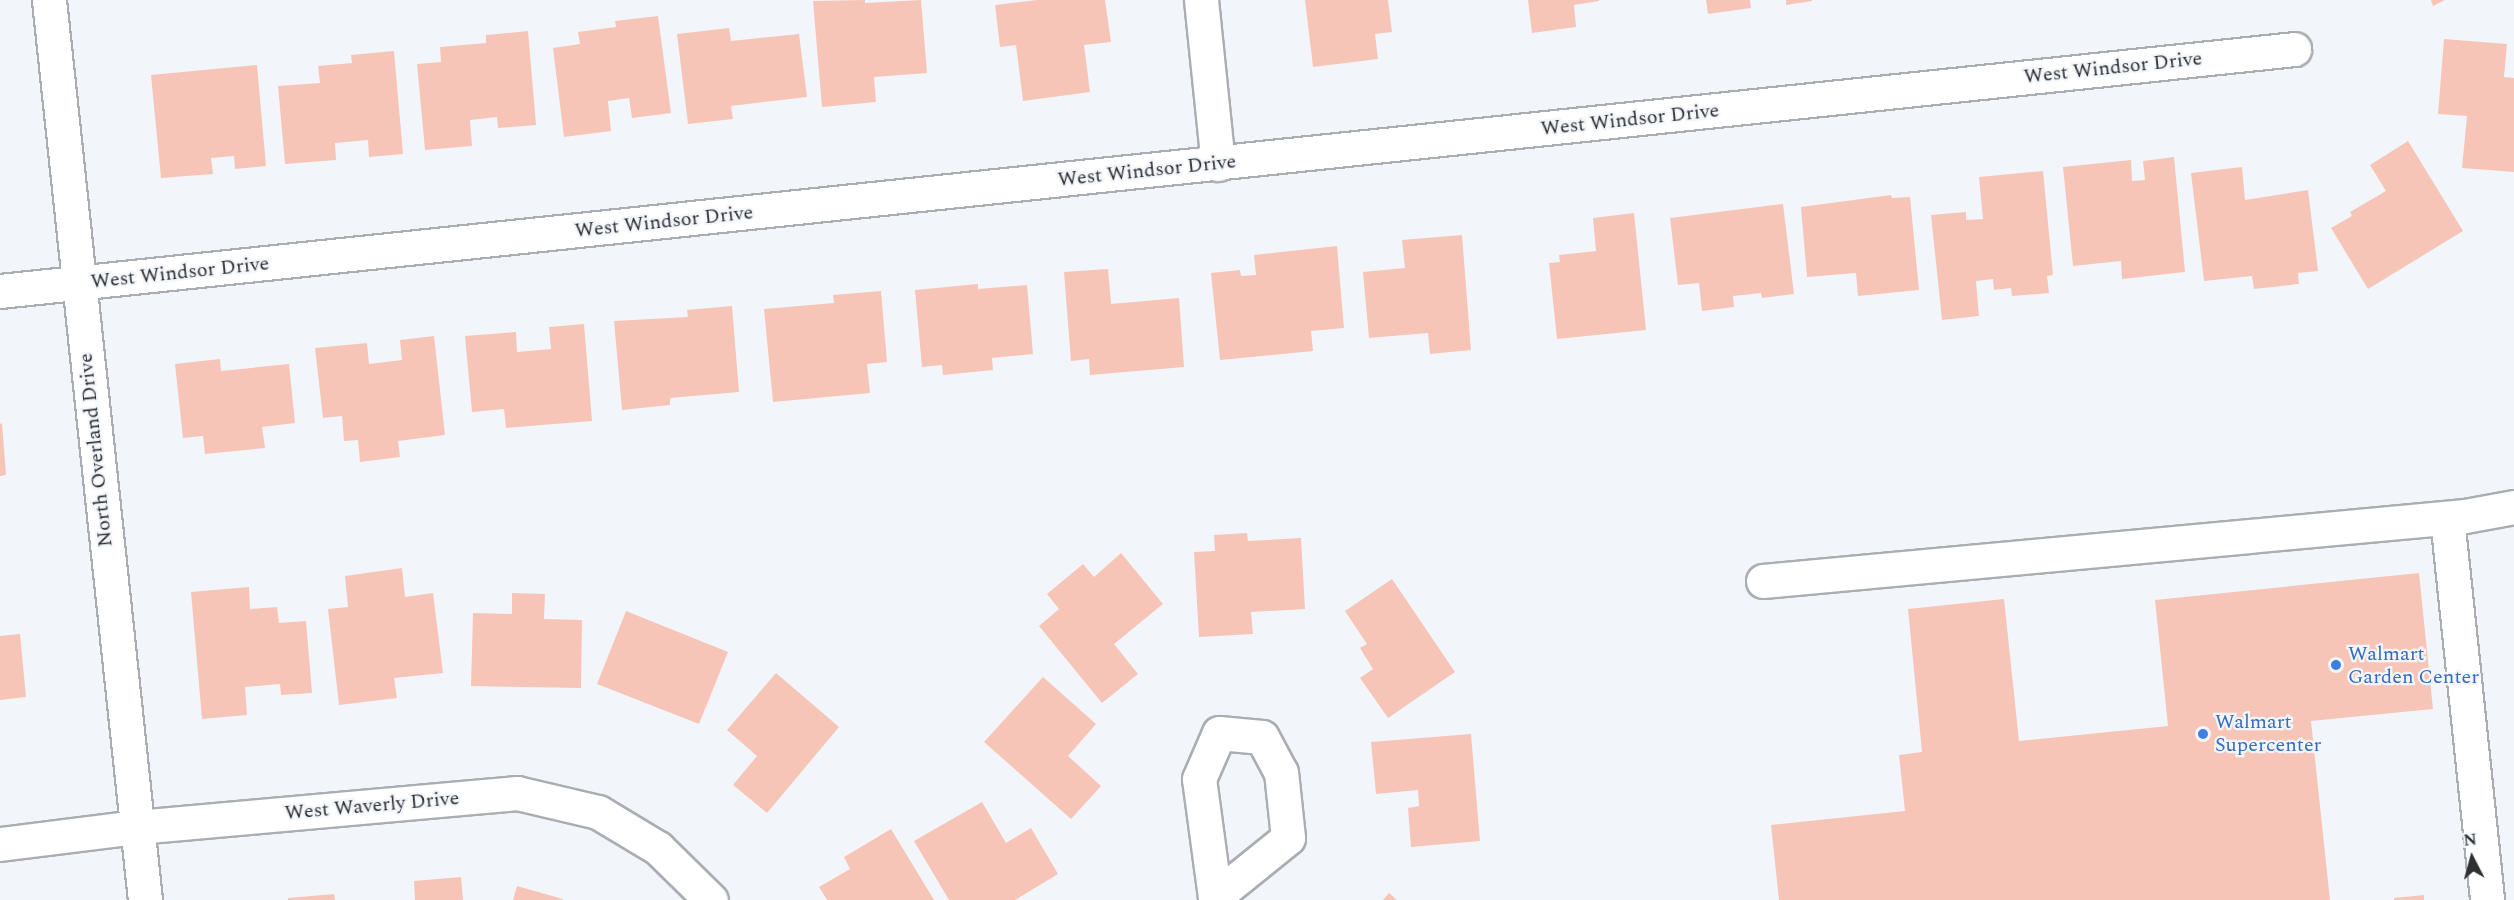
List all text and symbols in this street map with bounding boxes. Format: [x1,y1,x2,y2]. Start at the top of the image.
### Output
street label: West Windsor Drive [2023,47,2203,89]
street label: West Windsor Drive [1540,99,1720,141]
street label: West Windsor Drive [1057,150,1237,192]
street label: West Windsor Drive [574,201,754,243]
street label: West Windsor Drive [90,252,270,294]
street label: North Overland Drive [74,352,118,548]
place label: Walmart Garden Center [2348,642,2479,689]
marker: Walmart Garden Center [2329,658,2343,672]
place label: Walmart Supercenter [2215,710,2321,757]
marker: Walmart Supercenter [2196,727,2210,741]
street label: West Waverly Drive [284,786,460,826]
text: N [2462,827,2478,853]
north arrow [2442,828,2502,888]

